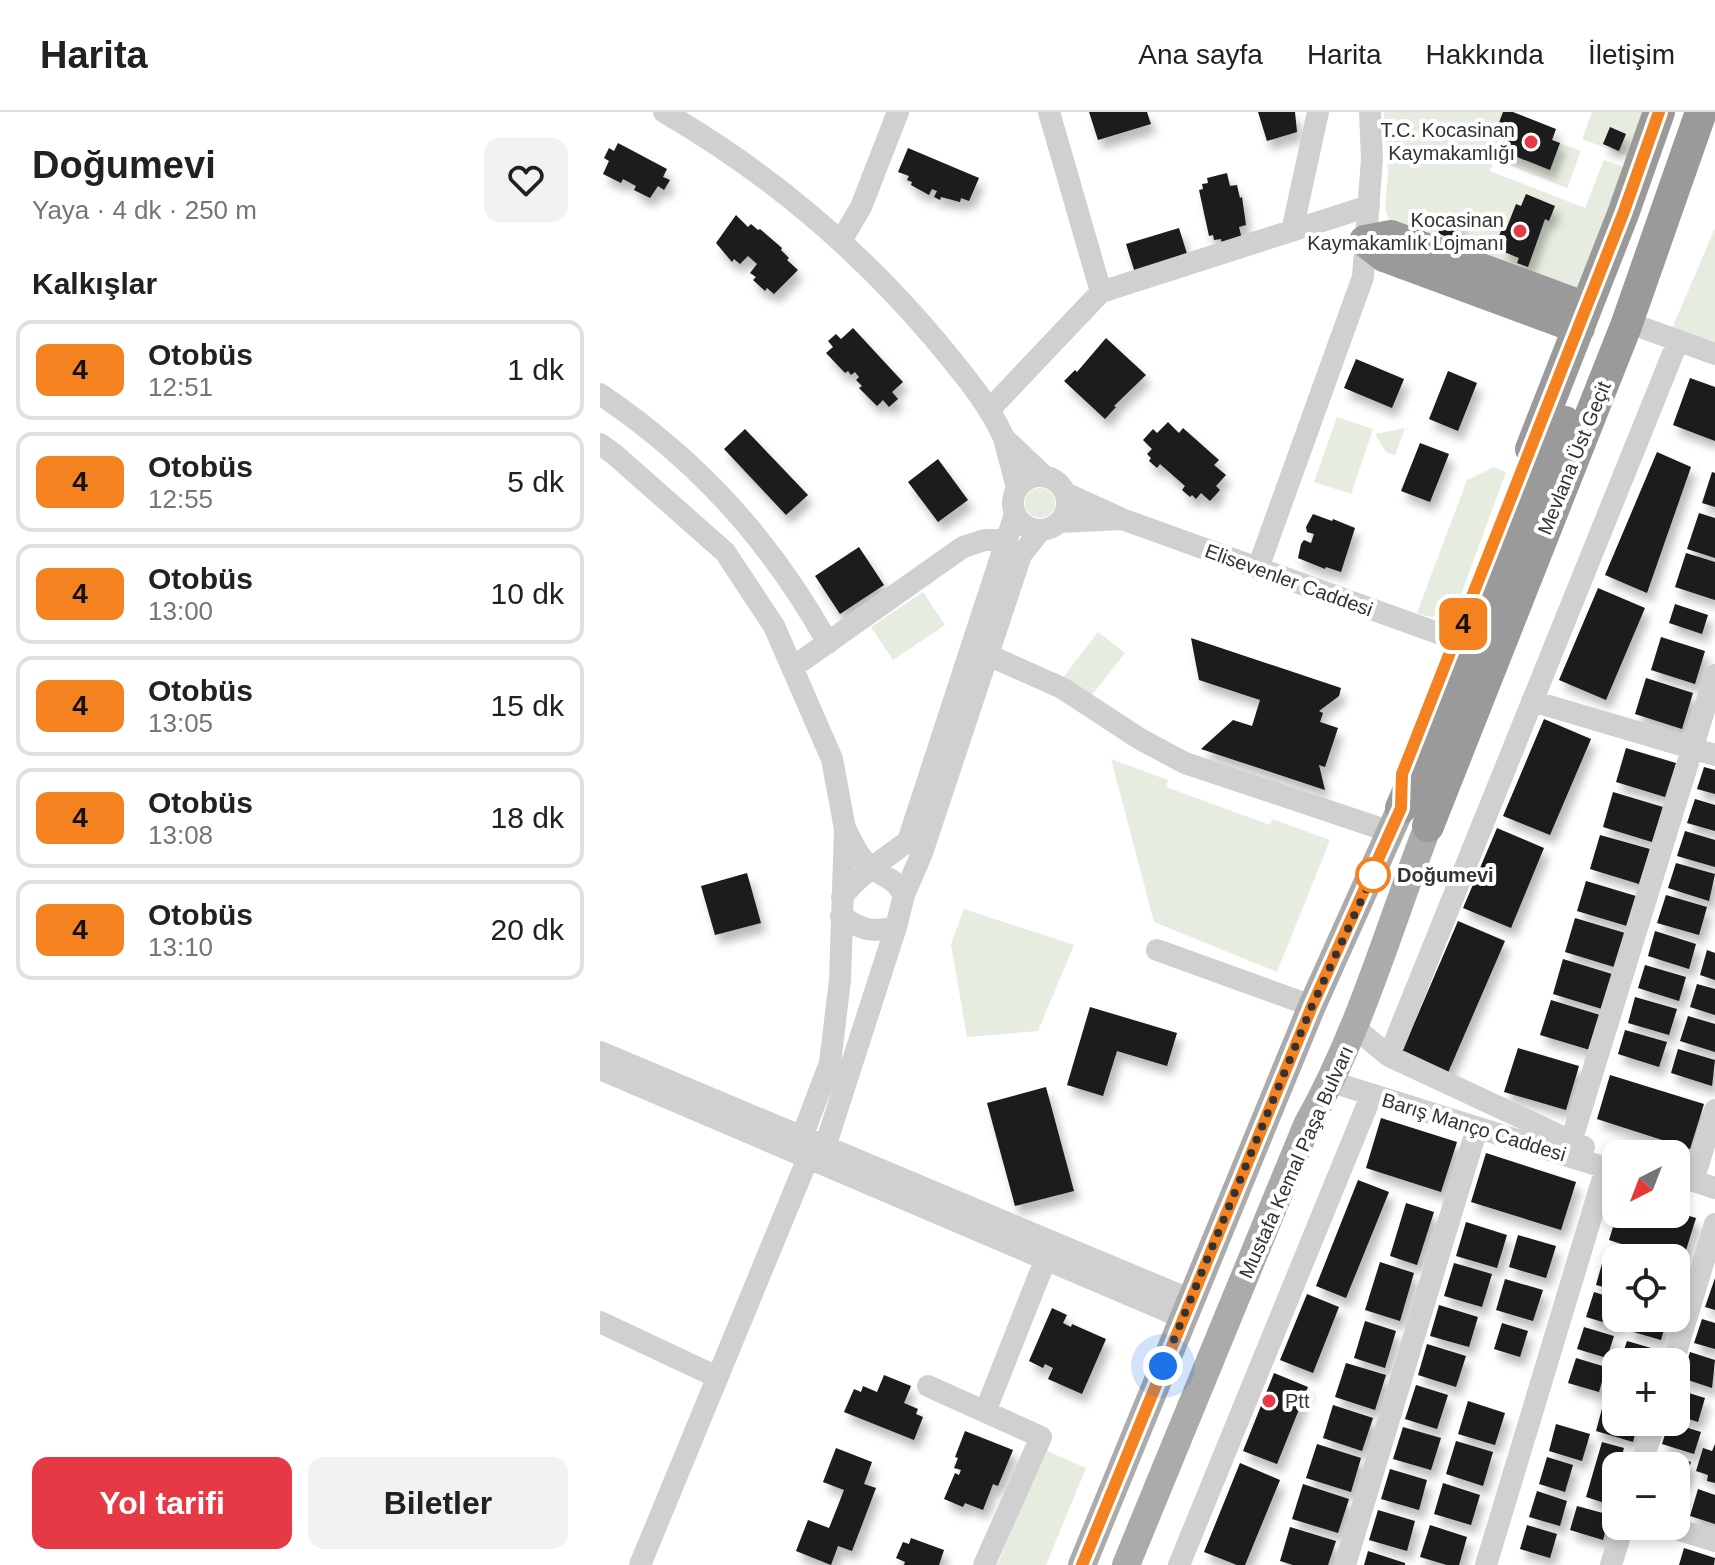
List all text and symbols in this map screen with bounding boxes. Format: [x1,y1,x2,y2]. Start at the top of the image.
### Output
text: Harita [40,34,148,76]
text: Ana sayfa [1138,39,1263,70]
text: Harita [1307,39,1382,70]
text: Hakkında [1426,39,1544,70]
text: İletişim [1588,39,1675,70]
place label: T.C. Kocasinan Kaymakamlığı [1380,119,1515,164]
marker: T.C. Kocasinan Kaymakamlığı [1522,133,1540,151]
button: heart [484,138,568,222]
text: Doğumevi [32,144,216,186]
text: Yaya · 4 dk · 250 m [32,195,257,225]
place label: Kocasinan Kaymakamlık Lojmanı [1307,209,1504,254]
marker: Kocasinan Kaymakamlık Lojmanı [1511,222,1529,240]
text: Kalkışlar [32,267,157,300]
text: Otobüs [148,338,253,371]
text: 1 dk [507,353,564,386]
text: 4 [72,354,88,385]
text: 12:51 [148,372,213,402]
street label: Mevlana Üst Geçit [1533,378,1615,538]
text: Otobüs [148,450,253,483]
text: 5 dk [507,465,564,498]
text: 4 [72,466,88,497]
text: 12:55 [148,484,213,514]
street label: Elisevenler Caddesi [1202,539,1376,621]
text: Otobüs [148,562,253,595]
text: 10 dk [491,577,564,610]
text: 4 [72,578,88,609]
text: 13:00 [148,596,213,626]
line badge: 4 [1437,598,1489,650]
text: 4 [1455,608,1471,639]
text: Otobüs [148,674,253,707]
text: 15 dk [491,689,564,722]
text: 4 [72,690,88,721]
text: 13:05 [148,708,213,738]
text: Otobüs [148,786,253,819]
text: 18 dk [491,801,564,834]
text: 4 [72,802,88,833]
text: 13:08 [148,820,213,850]
marker: Doğumevi [1356,858,1390,892]
place label: Doğumevi [1397,864,1494,886]
text: Otobüs [148,898,253,931]
text: 20 dk [491,913,564,946]
text: 4 [72,914,88,945]
text: 13:10 [148,932,213,962]
street label: Mustafa Kemal Paşa Bulvarı [1235,1042,1357,1282]
street label: Barış Manço Caddesi [1379,1089,1569,1165]
north arrow [1602,1140,1690,1228]
map controls [1602,1140,1690,1540]
button: locate [1602,1244,1690,1332]
your location [1143,1346,1183,1386]
button: + [1602,1348,1690,1436]
place label: Ptt [1285,1390,1310,1412]
marker: Ptt [1260,1392,1278,1410]
button: − [1602,1452,1690,1540]
button: Yol tarifi [32,1457,292,1549]
button: Biletler [308,1457,568,1549]

